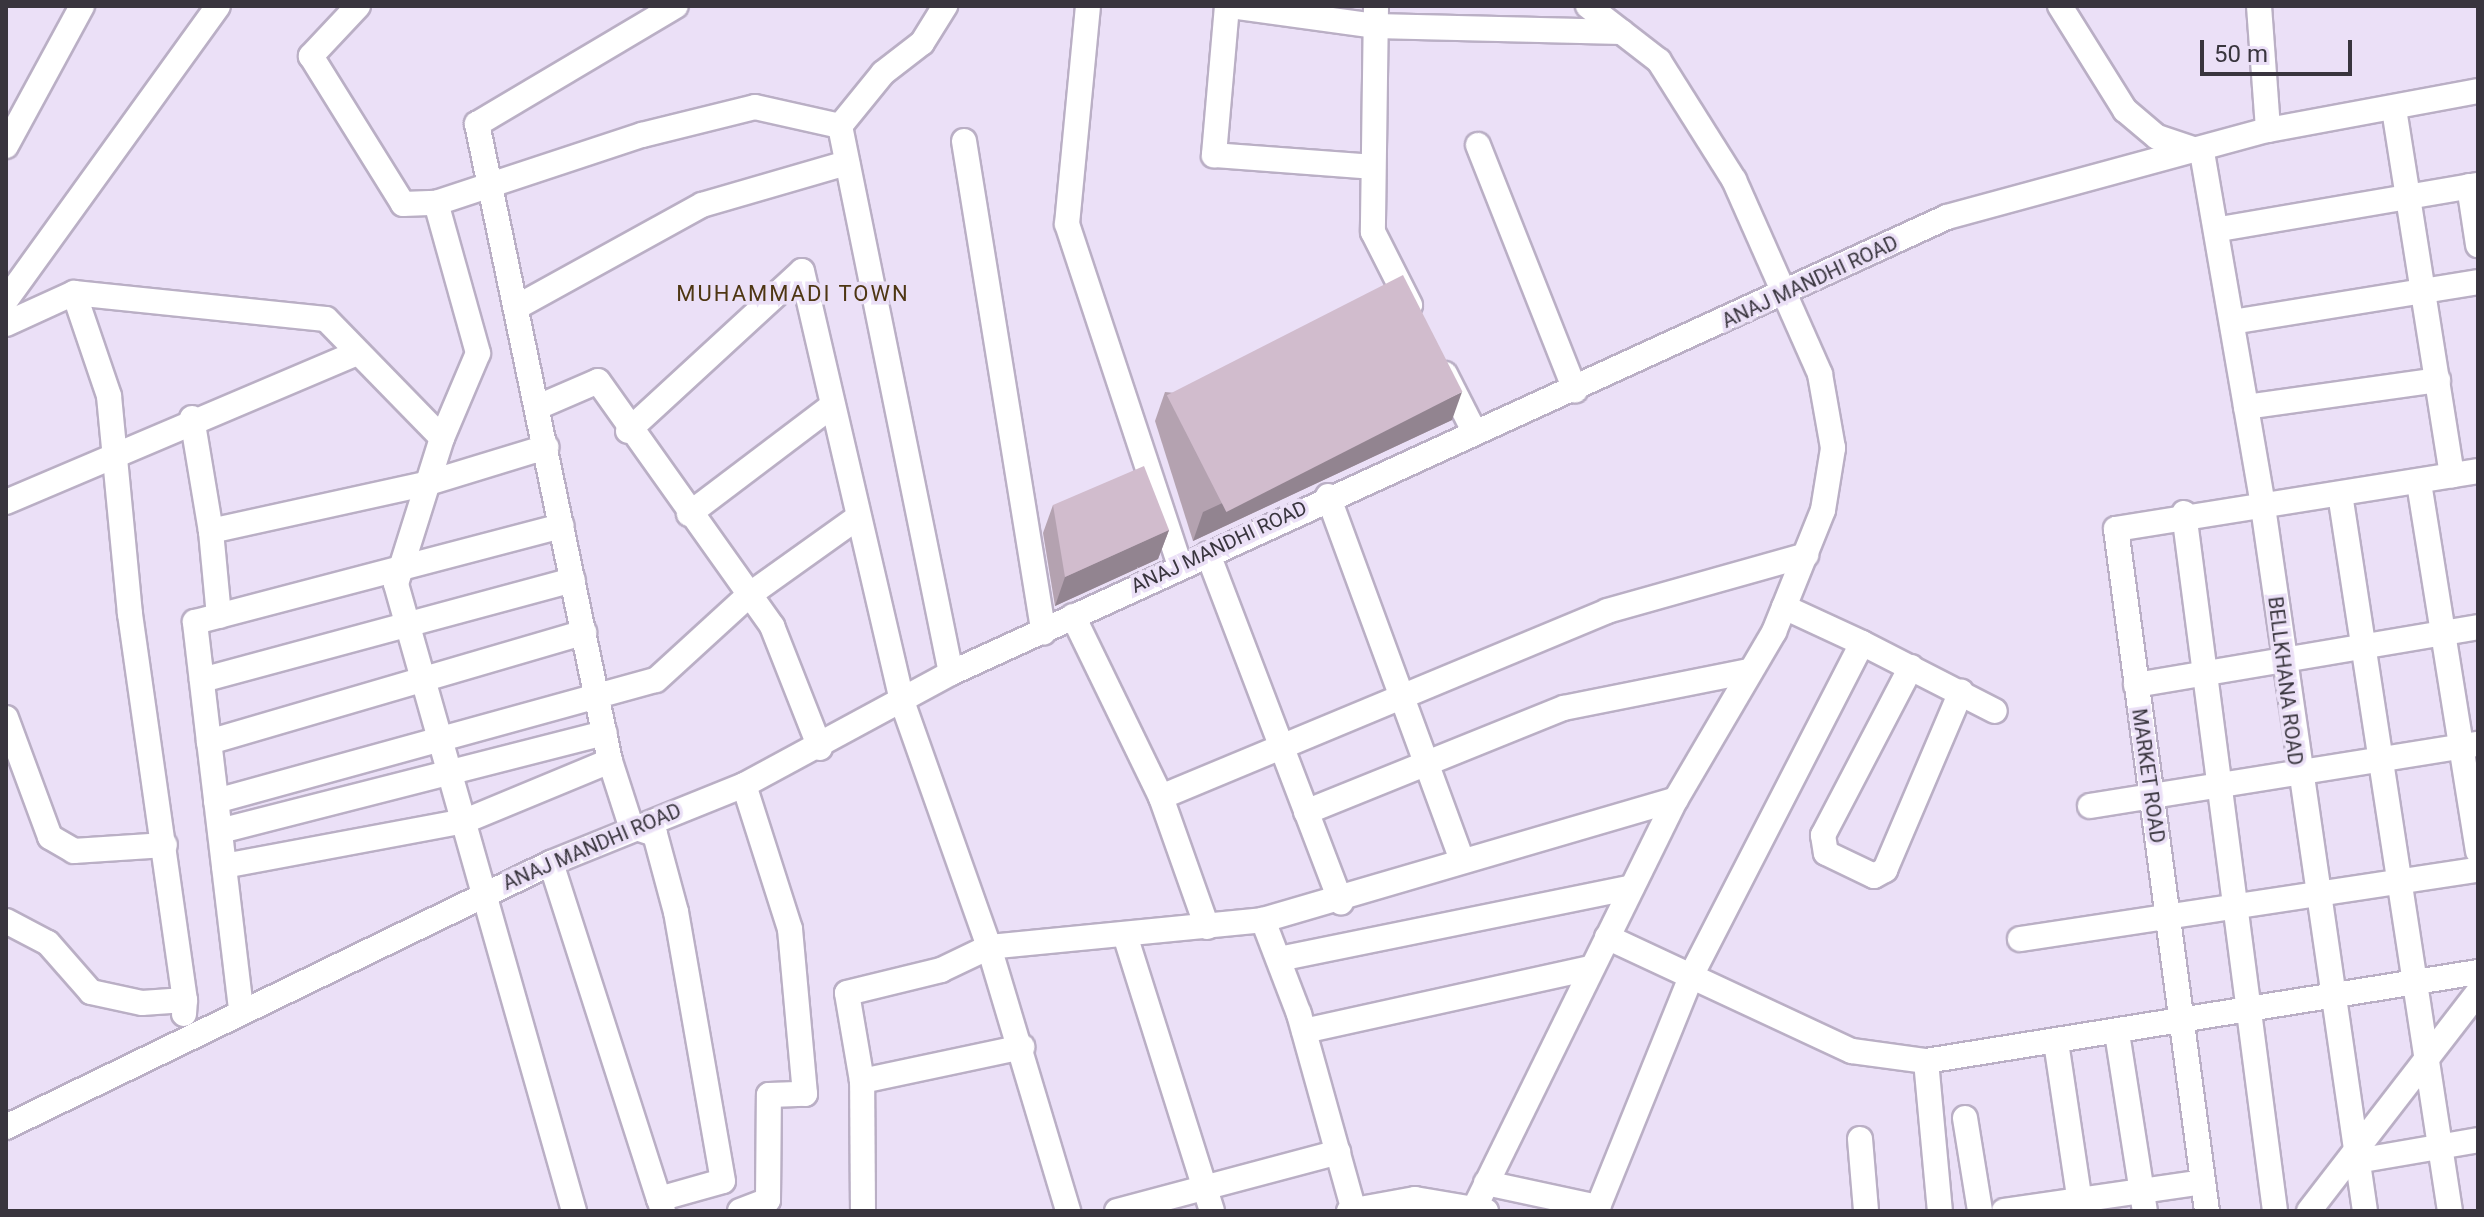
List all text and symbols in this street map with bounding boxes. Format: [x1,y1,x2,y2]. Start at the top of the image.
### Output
scale bar [2204,24,2356,74]
text: 50 m [2214,40,2268,68]
street label: ANAJ MANDHI ROAD [1718,231,1902,333]
district label: MUHAMMADI TOWN [676,281,910,307]
street label: ANAJ MANDHI ROAD [1127,496,1311,598]
street label: BELLKHANA ROAD [2263,595,2307,767]
street label: MARKET ROAD [2127,707,2169,845]
street label: ANAJ MANDHI ROAD [499,799,685,895]

